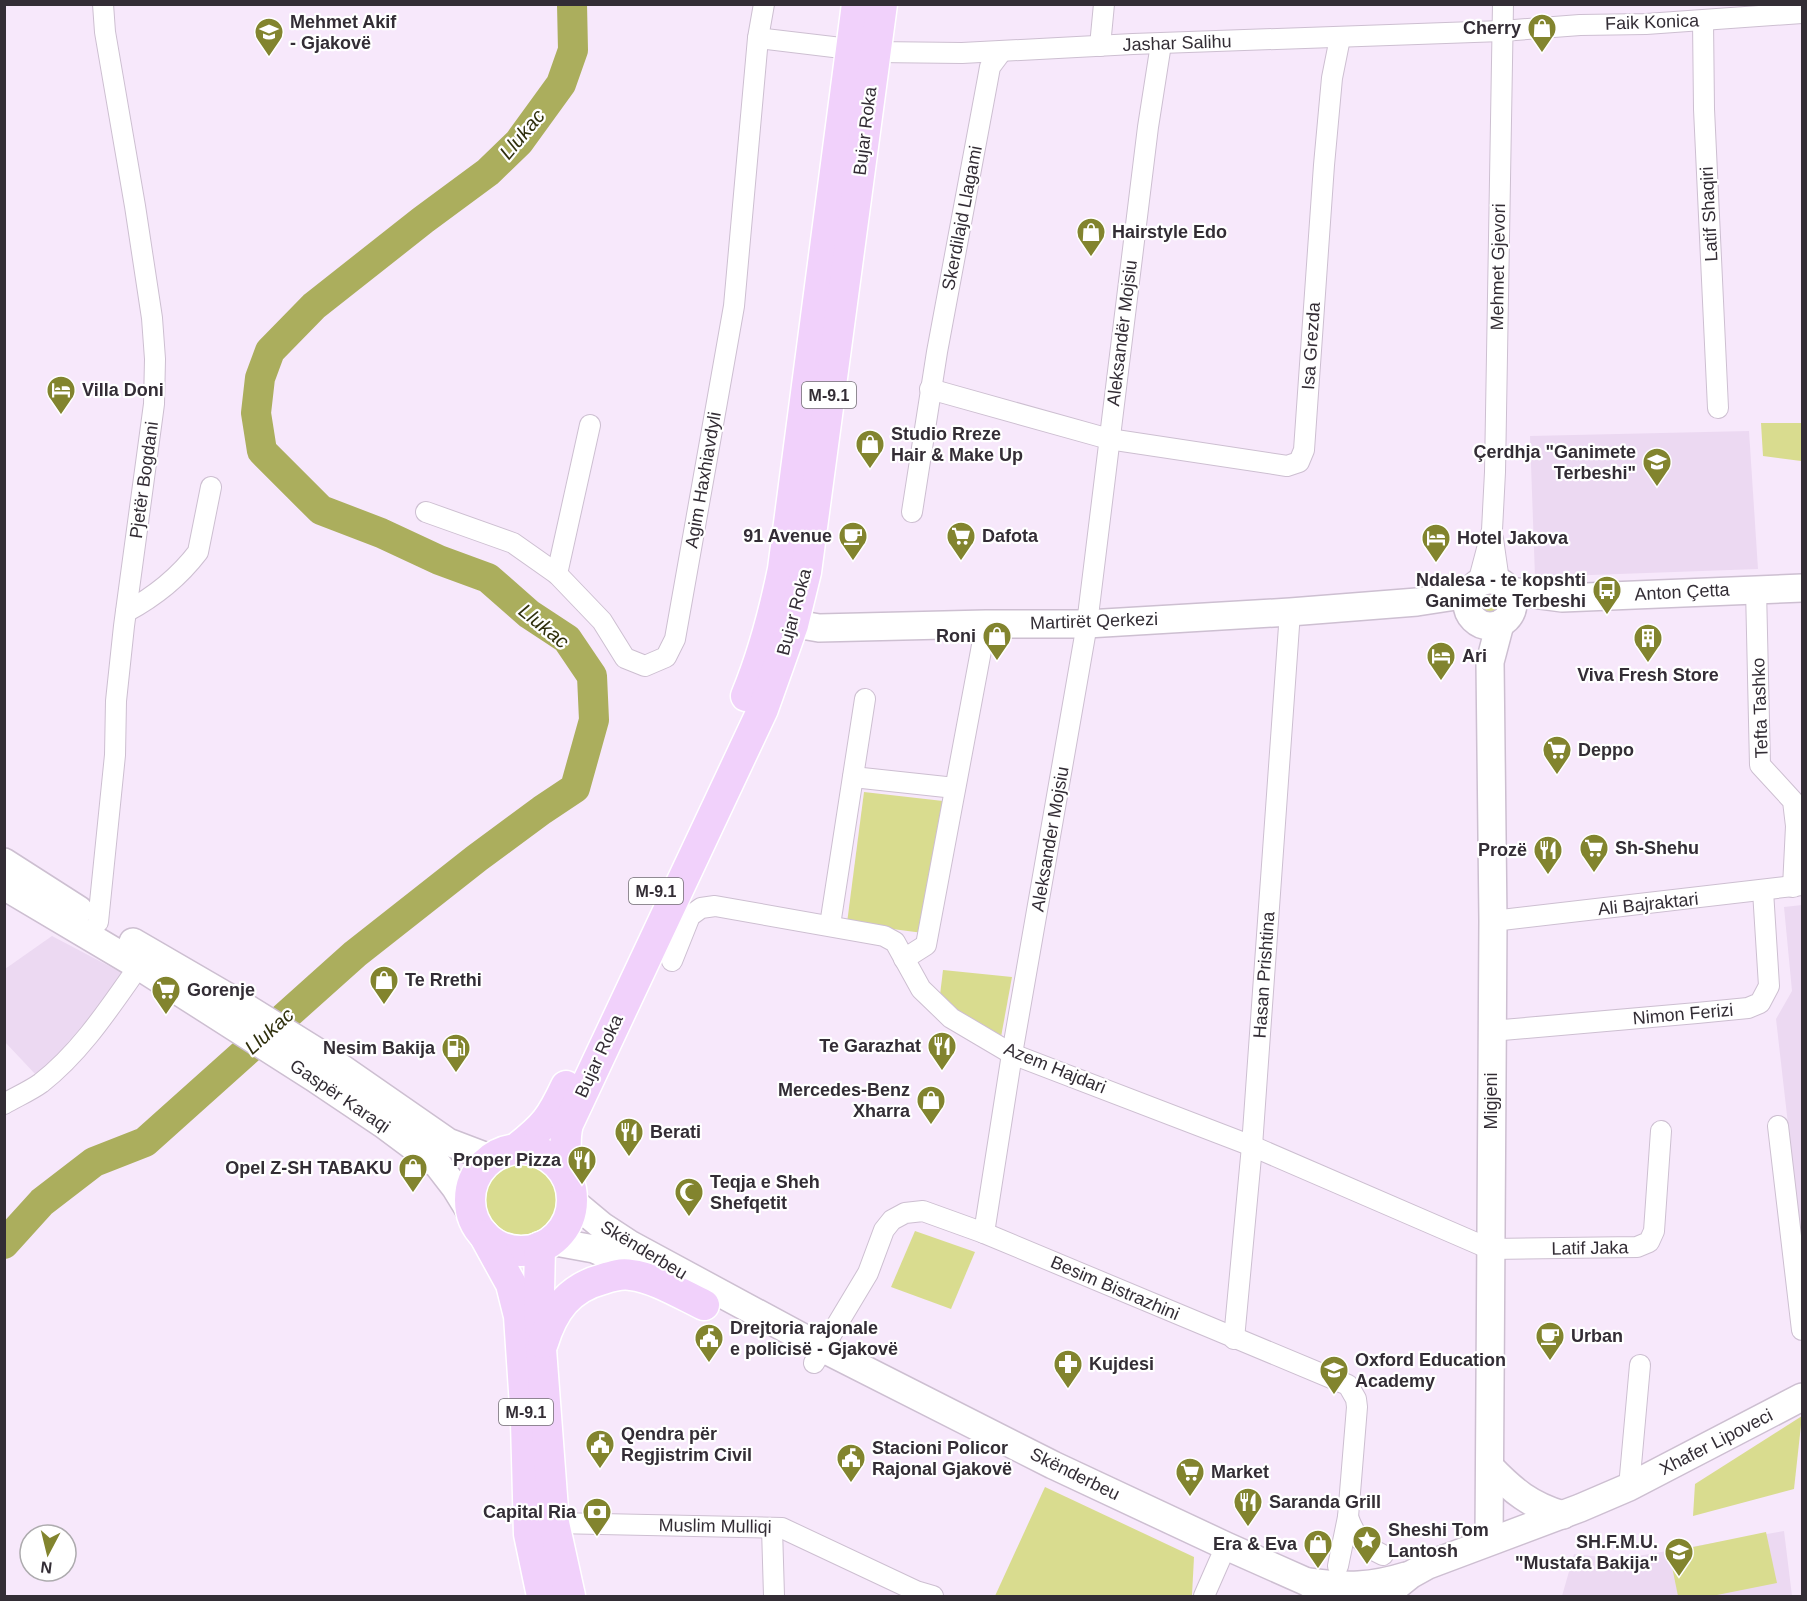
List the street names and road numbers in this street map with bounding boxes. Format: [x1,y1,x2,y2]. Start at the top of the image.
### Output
street label: Faik Konica [1605,10,1700,34]
street label: Jashar Salihu [1122,31,1232,55]
street label: Bujar Roka [850,85,880,176]
street label: Skerdilajd Llagami [938,144,986,292]
street label: Latif Shaqiri [1697,166,1721,262]
street label: Mehmet Gjevori [1487,203,1509,331]
street label: Aleksandër Mojsiu [1103,259,1141,407]
street label: Isa Grezda [1298,300,1324,391]
road number: M-9.1 [802,382,856,408]
street label: Agim Haxhiavdyli [681,410,725,550]
street label: Pjetër Bogdani [126,420,162,540]
street label: Bujar Roka [773,565,815,658]
street label: Anton Çetta [1634,579,1731,604]
street label: Martirët Qerkezi [1030,609,1158,633]
street label: Tefta Tashko [1748,657,1772,759]
street label: Aleksander Mojsiu [1027,765,1073,913]
road number: M-9.1 [629,878,683,904]
street label: Ali Bajraktari [1597,889,1699,919]
street label: Hasan Prishtina [1250,910,1278,1039]
street label: Nimon Ferizi [1632,1000,1734,1028]
street label: Bujar Roka [571,1011,627,1101]
street label: Azem Hajdari [1001,1038,1109,1098]
street label: Gaspër Karaqi [286,1055,394,1137]
street label: Migjeni [1481,1072,1501,1130]
street label: Skënderbeu [597,1216,691,1284]
street label: Latif Jaka [1551,1237,1630,1259]
street label: Besim Bistrazhini [1048,1252,1182,1324]
road number: M-9.1 [499,1399,553,1425]
street label: Xhafer Lipoveci [1656,1405,1776,1479]
street label: Skënderbeu [1027,1444,1123,1504]
street label: Muslim Mulliqi [658,1515,772,1537]

